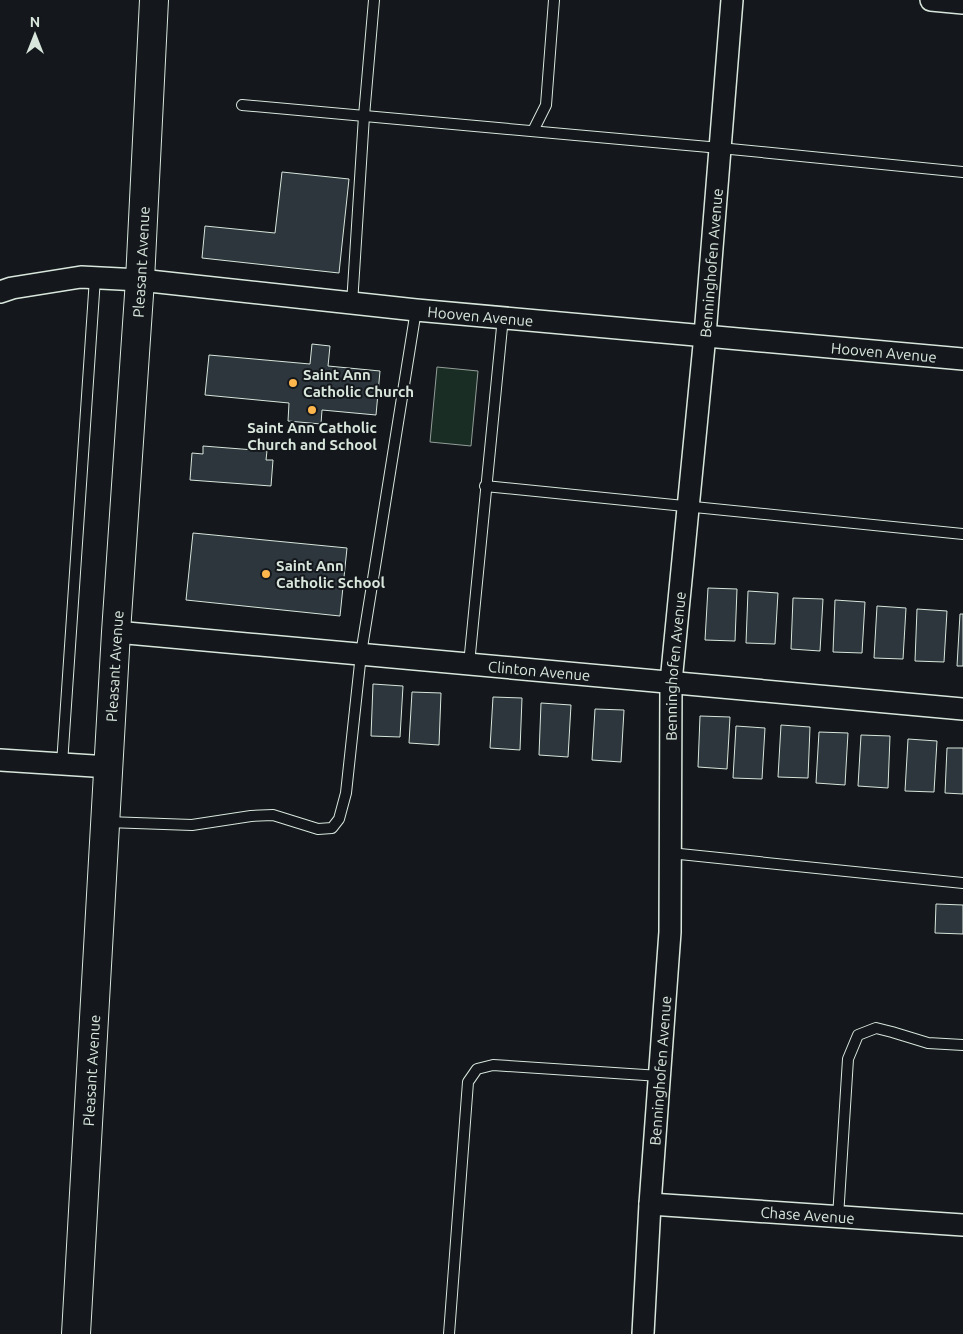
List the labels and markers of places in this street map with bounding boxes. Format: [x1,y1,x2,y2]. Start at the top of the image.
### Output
place label: Saint Ann Catholic Church [303,366,414,400]
marker: Saint Ann Catholic Church [287,377,299,389]
marker: Saint Ann Catholic Church and School [306,404,318,416]
place label: Saint Ann Catholic Church and School [247,419,377,453]
place label: Saint Ann Catholic School [276,557,385,591]
marker: Saint Ann Catholic School [260,568,272,580]

